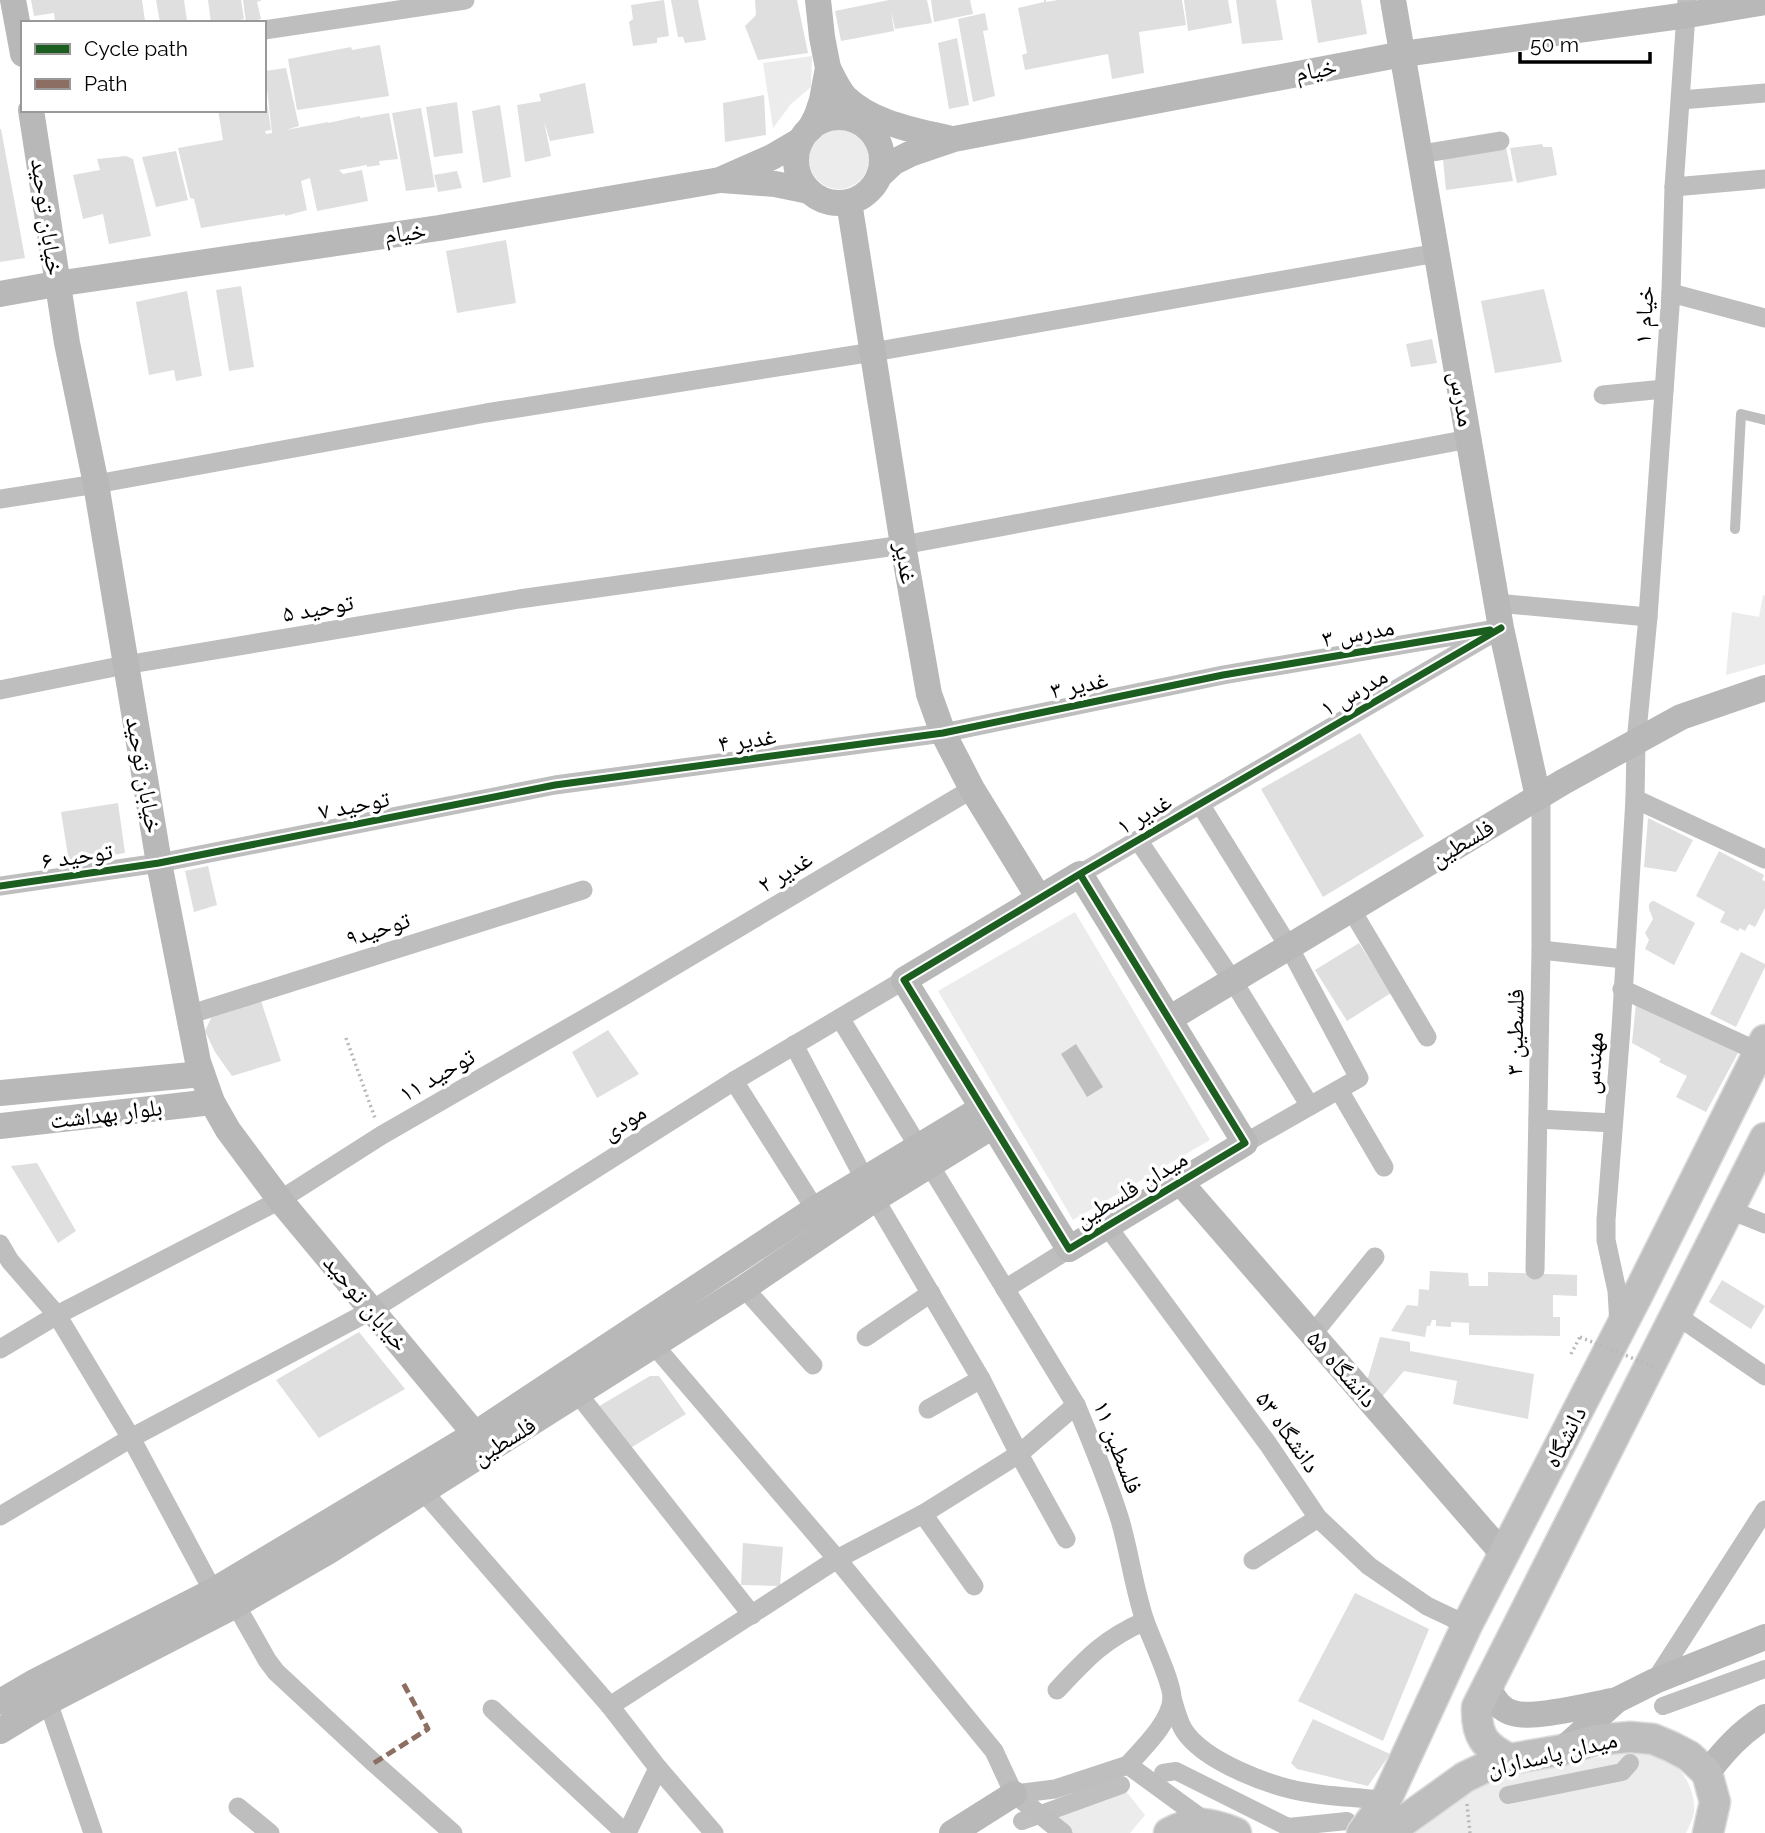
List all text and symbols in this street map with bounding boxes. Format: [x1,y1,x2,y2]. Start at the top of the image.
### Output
legend [21,21,266,112]
scale bar [1520,21,1650,65]
text: 50 m [1530,32,1579,57]
text: Cycle path [84,36,188,61]
street label: خیام [1293,51,1340,90]
text: Path [84,71,128,96]
street label: خیابان توحید [25,157,70,277]
street label: خیام [382,215,428,252]
street label: خیام ۱ [1627,285,1662,345]
street label: مدرس [1443,369,1482,429]
street label: غدیر [889,539,924,586]
street label: توحید ۵ [280,587,356,628]
street label: مدرس ۳ [1320,612,1396,653]
street label: مدرس ۱ [1315,661,1393,722]
street label: غدیر ۳ [1047,664,1110,705]
street label: خیابان توحید [120,714,169,835]
street label: غدیر ۴ [716,721,778,758]
street label: توحید ۷ [316,783,392,826]
street label: غدیر ۱ [1111,786,1176,841]
street label: فلسطین [1424,812,1499,873]
street label: توحید ۶ [39,836,114,875]
street label: غدیر ۲ [752,844,817,899]
street label: توحید۹ [342,905,413,952]
street label: فلسطین ۳ [1499,988,1530,1076]
street label: مهندس [1576,1031,1609,1095]
street label: توحید ۱۱ [394,1041,480,1108]
street label: بلوار بهداشت [48,1092,164,1135]
street label: مودی [596,1097,651,1146]
street label: میدان فلسطین [1069,1144,1192,1234]
street label: خیابان توحید [317,1248,415,1357]
street label: دانشگاه ۵۵ [1301,1324,1384,1413]
street label: دانشگاه ۵۳ [1250,1385,1327,1478]
street label: فلسطین ۱۱ [1087,1396,1149,1497]
street label: دانشگاه [1537,1401,1592,1472]
street label: فلسطین [467,1410,541,1471]
street label: میدان پاسداران [1484,1724,1620,1783]

